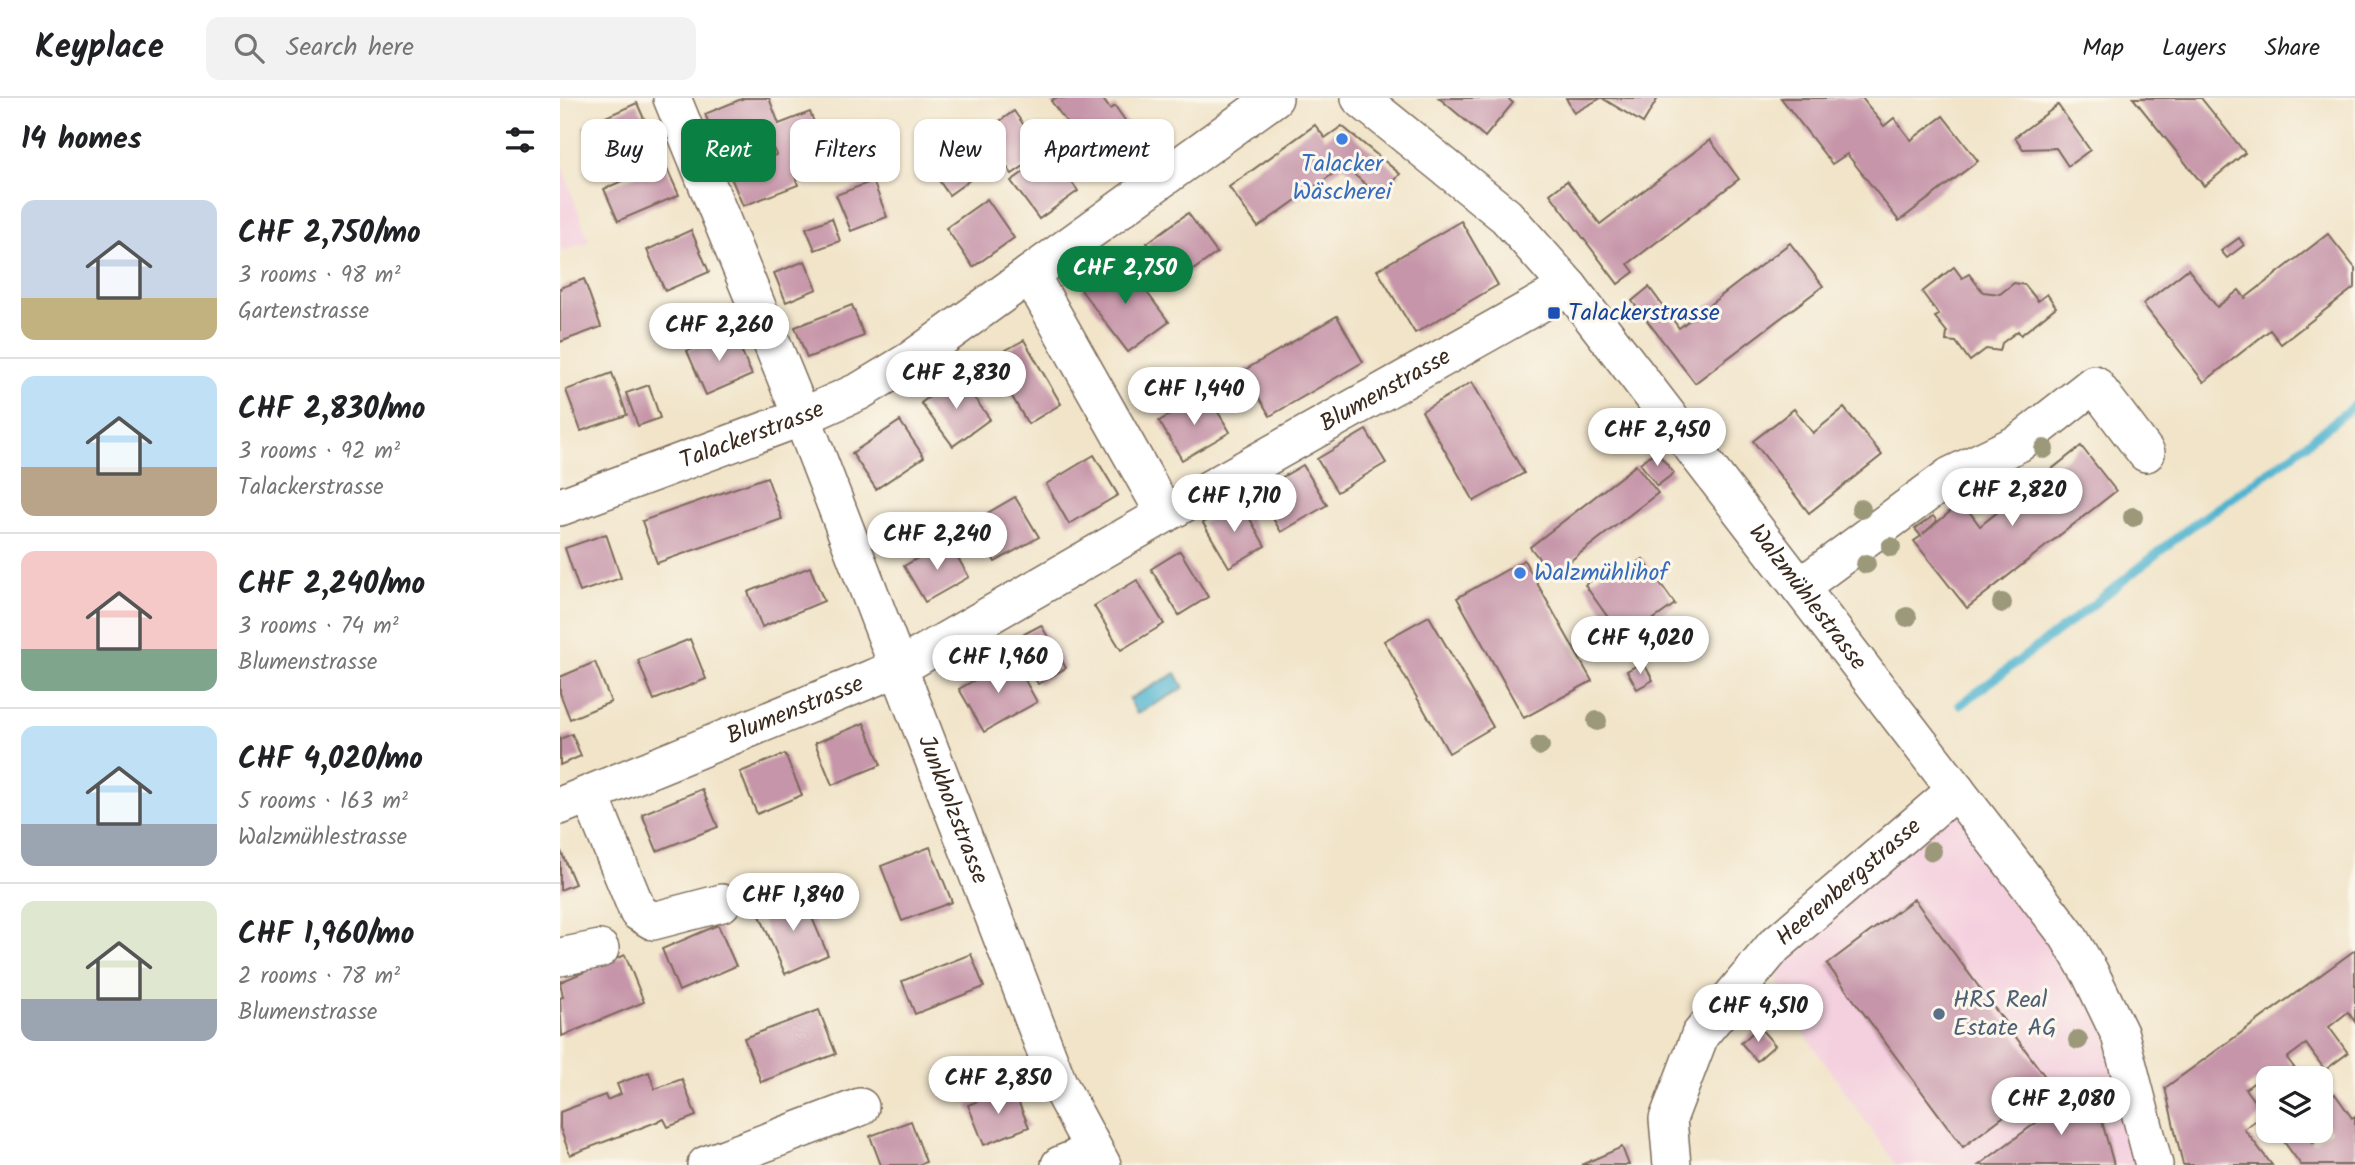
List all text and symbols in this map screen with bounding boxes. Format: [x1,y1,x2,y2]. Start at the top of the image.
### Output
search box [206,17,696,80]
text: Keyplace [35,22,164,75]
text: Search here [286,27,414,69]
icon: search [230,29,268,67]
text: Map [2082,29,2124,68]
text: Layers [2162,29,2226,68]
text: Share [2264,29,2320,68]
text: 14 homes [21,116,142,164]
chip: Buy [581,119,667,182]
chip: Rent [681,119,776,182]
chip: Filters [790,119,900,182]
chip: New [914,119,1006,182]
chip: Apartment [1020,119,1174,182]
icon: filters [501,121,539,159]
marker: Talacker Wäscherei [1334,131,1350,147]
place label: Talacker Wäscherei [1292,145,1393,212]
text: CHF 2,750/mo [238,210,421,258]
icon: home [77,228,161,312]
pin: CHF 2,750 [1045,246,1205,306]
text: CHF 2,750 [1073,251,1177,287]
text: 3 rooms · 98 m² [238,258,401,294]
text: Gartenstrasse [238,294,369,330]
place label: Talackerstrasse [1568,294,1720,333]
pin: CHF 2,260 [639,303,799,363]
marker: Talackerstrasse [1546,305,1562,321]
text: CHF 2,260 [665,308,773,344]
street label: Blumenstrasse [1312,337,1458,443]
pin: CHF 2,830 [876,352,1036,411]
text: CHF 2,830 [902,356,1010,392]
pin: CHF 1,440 [1114,368,1274,427]
text: CHF 1,440 [1144,372,1244,408]
text: CHF 2,830/mo [238,386,425,434]
street label: Talackerstrasse [674,390,831,480]
icon: home [77,404,161,488]
pin: CHF 2,450 [1577,408,1737,468]
text: CHF 2,450 [1604,413,1710,449]
text: 3 rooms · 92 m² [238,434,400,470]
pin: CHF 2,820 [1932,468,2092,528]
text: Talackerstrasse [238,470,384,506]
text: CHF 2,820 [1958,473,2066,509]
pin: CHF 1,710 [1154,474,1314,534]
text: CHF 1,710 [1187,479,1281,515]
pin: CHF 2,240 [857,512,1017,572]
street label: Walzmühlestrasse [1738,515,1877,679]
text: CHF 2,240 [883,517,991,553]
place label: Walzmühlihof [1534,554,1671,593]
text: CHF 2,240/mo [238,561,425,609]
marker: Walzmühlihof [1512,565,1528,581]
icon: home [77,579,161,663]
text: 3 rooms · 74 m² [238,609,399,645]
pin: CHF 4,020 [1560,616,1720,676]
text: CHF 4,020 [1587,621,1693,657]
pin: CHF 1,960 [918,636,1078,695]
text: CHF 1,960 [948,640,1048,676]
text: Blumenstrasse [238,645,377,681]
street label: Blumenstrasse [720,664,870,755]
street label: Junkholzstrasse [907,729,999,890]
text: CHF 4,020/mo [238,736,423,784]
icon: home [77,754,161,838]
text: 5 rooms · 163 m² [238,784,408,820]
street label: Heerenbergstrasse [1767,808,1931,956]
text: Walzmühlestrasse [238,820,407,856]
pin: CHF 1,840 [713,874,873,933]
text: CHF 1,840 [742,878,844,914]
text: CHF 1,960/mo [238,911,414,959]
icon: home [77,929,161,1013]
text: 2 rooms · 78 m² [238,959,400,995]
place label: HRS Real Estate AG [1953,981,2057,1048]
pin: CHF 4,510 [1678,984,1838,1044]
text: CHF 4,510 [1708,989,1808,1025]
text: Blumenstrasse [238,995,377,1031]
marker: HRS Real Estate AG [1931,1006,1947,1022]
pin: CHF 2,850 [918,1056,1078,1116]
text: CHF 2,850 [945,1061,1051,1097]
map controls [2256,1066,2333,1143]
button: layers [2256,1066,2333,1143]
pin: CHF 2,080 [1981,1077,2141,1137]
text: CHF 2,080 [2007,1082,2115,1118]

